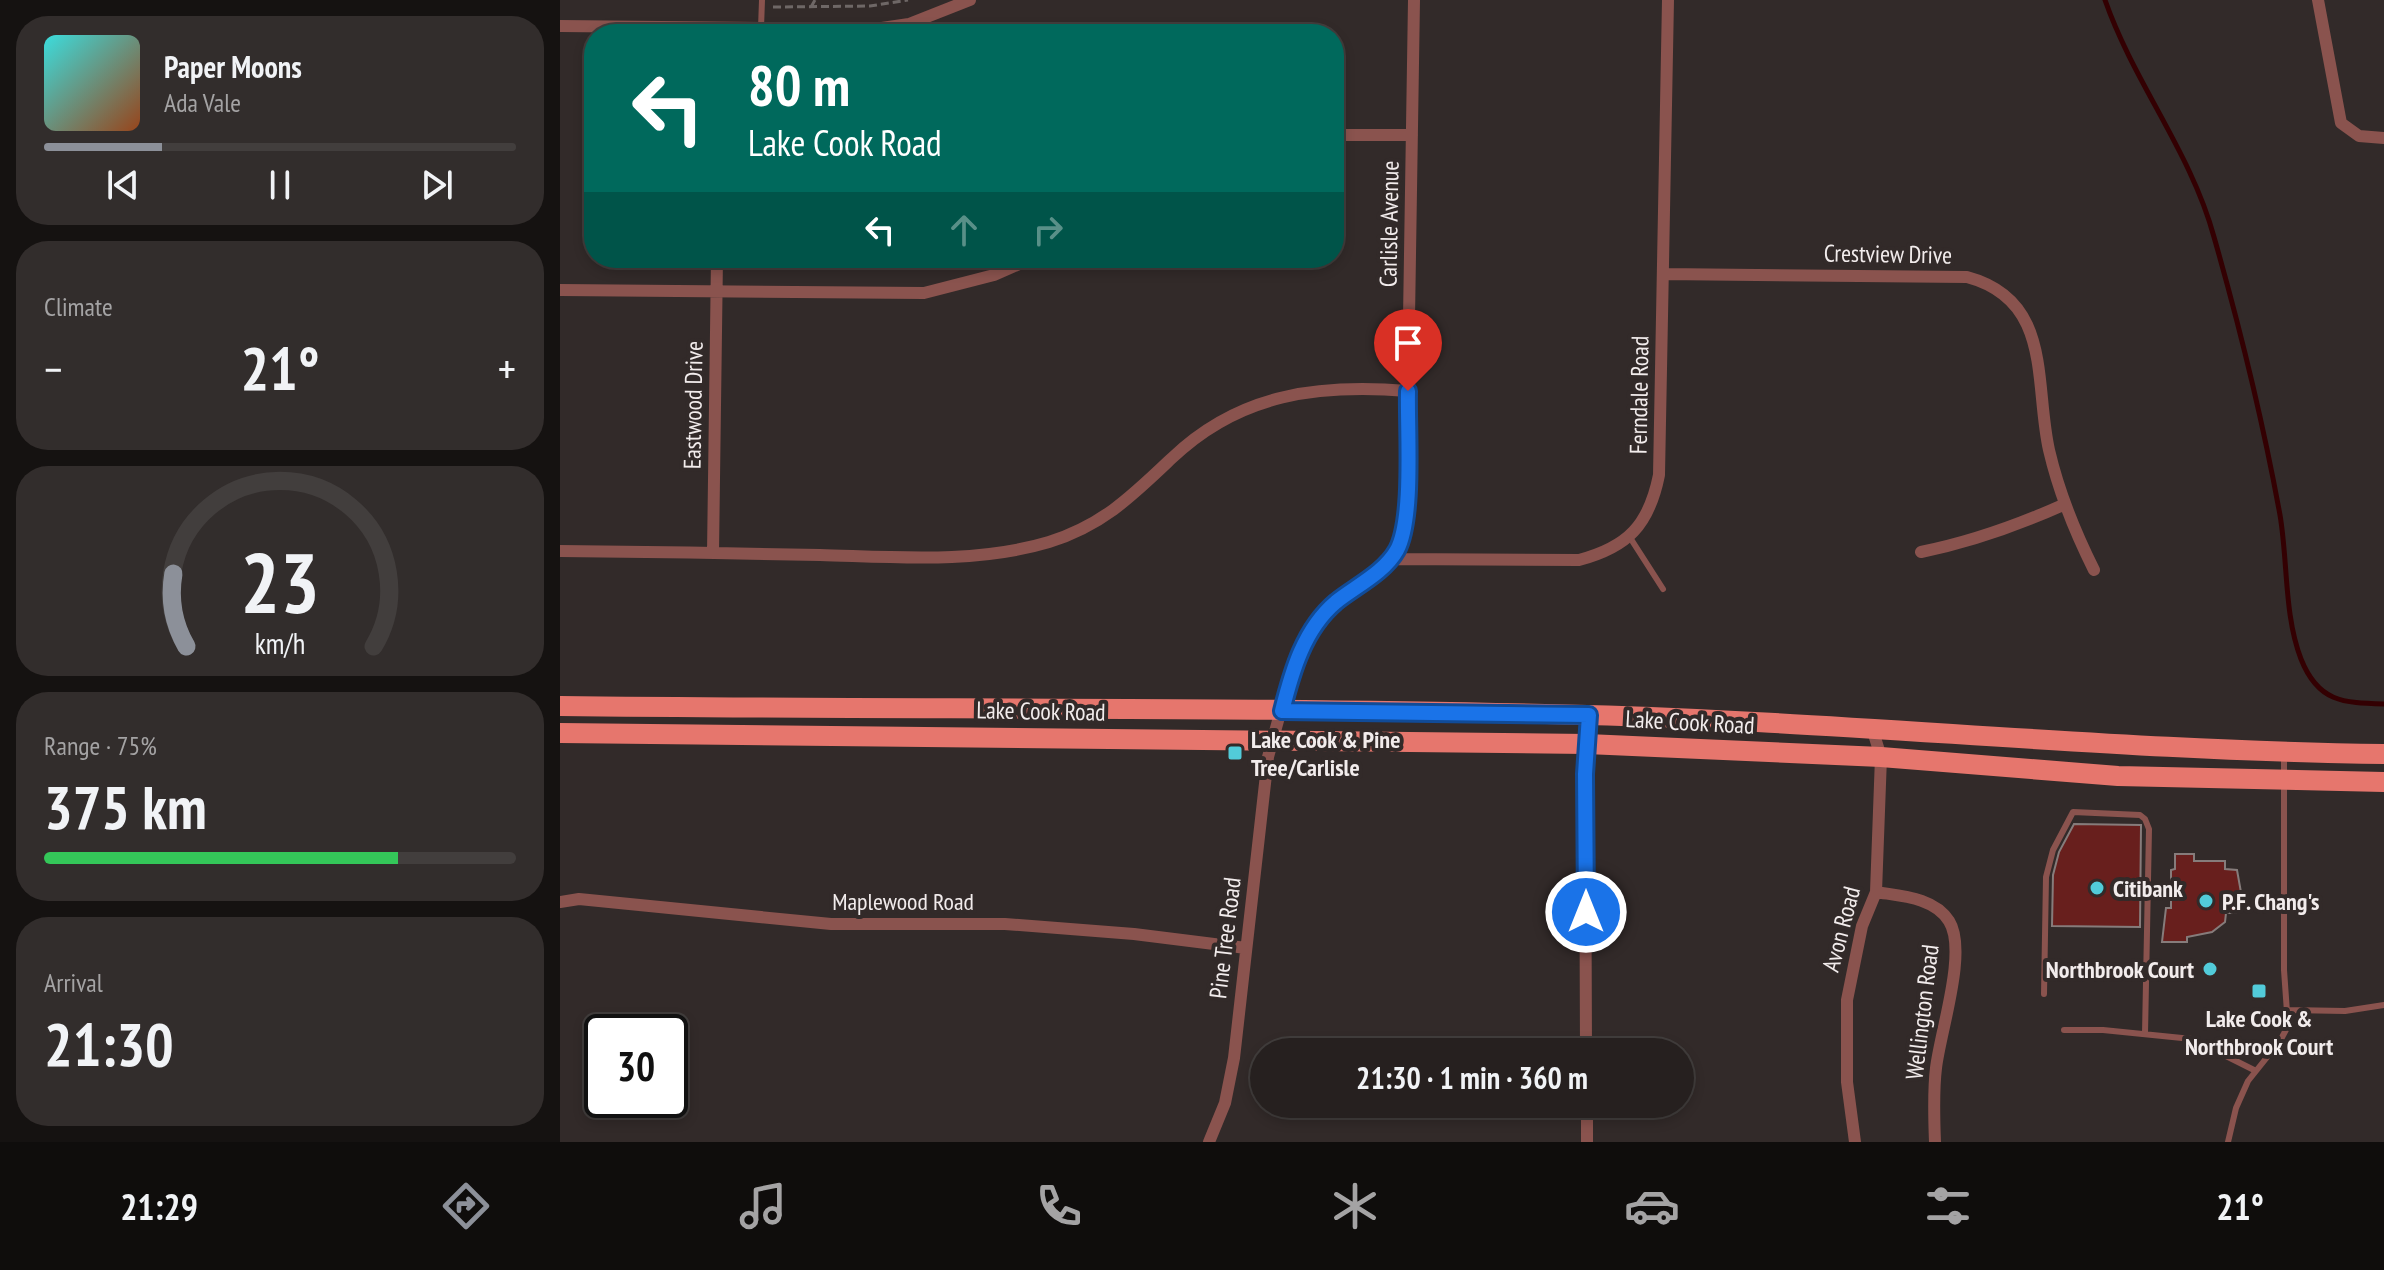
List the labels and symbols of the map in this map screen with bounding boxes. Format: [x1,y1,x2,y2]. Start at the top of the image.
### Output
street label: Carlisle Avenue [1372,161,1406,287]
street label: Crestview Drive [1824,237,1952,271]
pin [1374,309,1442,391]
street label: Ferndale Road [1622,336,1656,454]
street label: Eastwood Drive [676,341,710,469]
street label: Lake Cook Road [976,694,1106,728]
street label: Lake Cook Road [1625,703,1755,741]
place label: Lake Cook & Pine Tree/Carlisle [1251,724,1400,783]
marker: Lake Cook & Pine Tree/Carlisle [1226,744,1244,762]
position arrow [1544,870,1628,954]
place label: Citibank [2113,873,2183,904]
street label: Pine Tree Road [1202,876,1248,1000]
marker: Citibank [2088,879,2106,897]
street label: Avon Road [1815,883,1867,975]
street label: Maplewood Road [832,886,974,917]
place label: P.F. Chang's [2222,886,2319,917]
marker: P.F. Chang's [2197,892,2215,910]
street label: Wellington Road [1898,943,1946,1081]
place label: Northbrook Court [2046,954,2194,985]
marker: Northbrook Court [2201,960,2219,978]
marker: Lake Cook & Northbrook Court [2250,982,2268,1000]
place label: Lake Cook & Northbrook Court [2185,1003,2333,1062]
speed limit sign: 30 [584,1014,688,1118]

